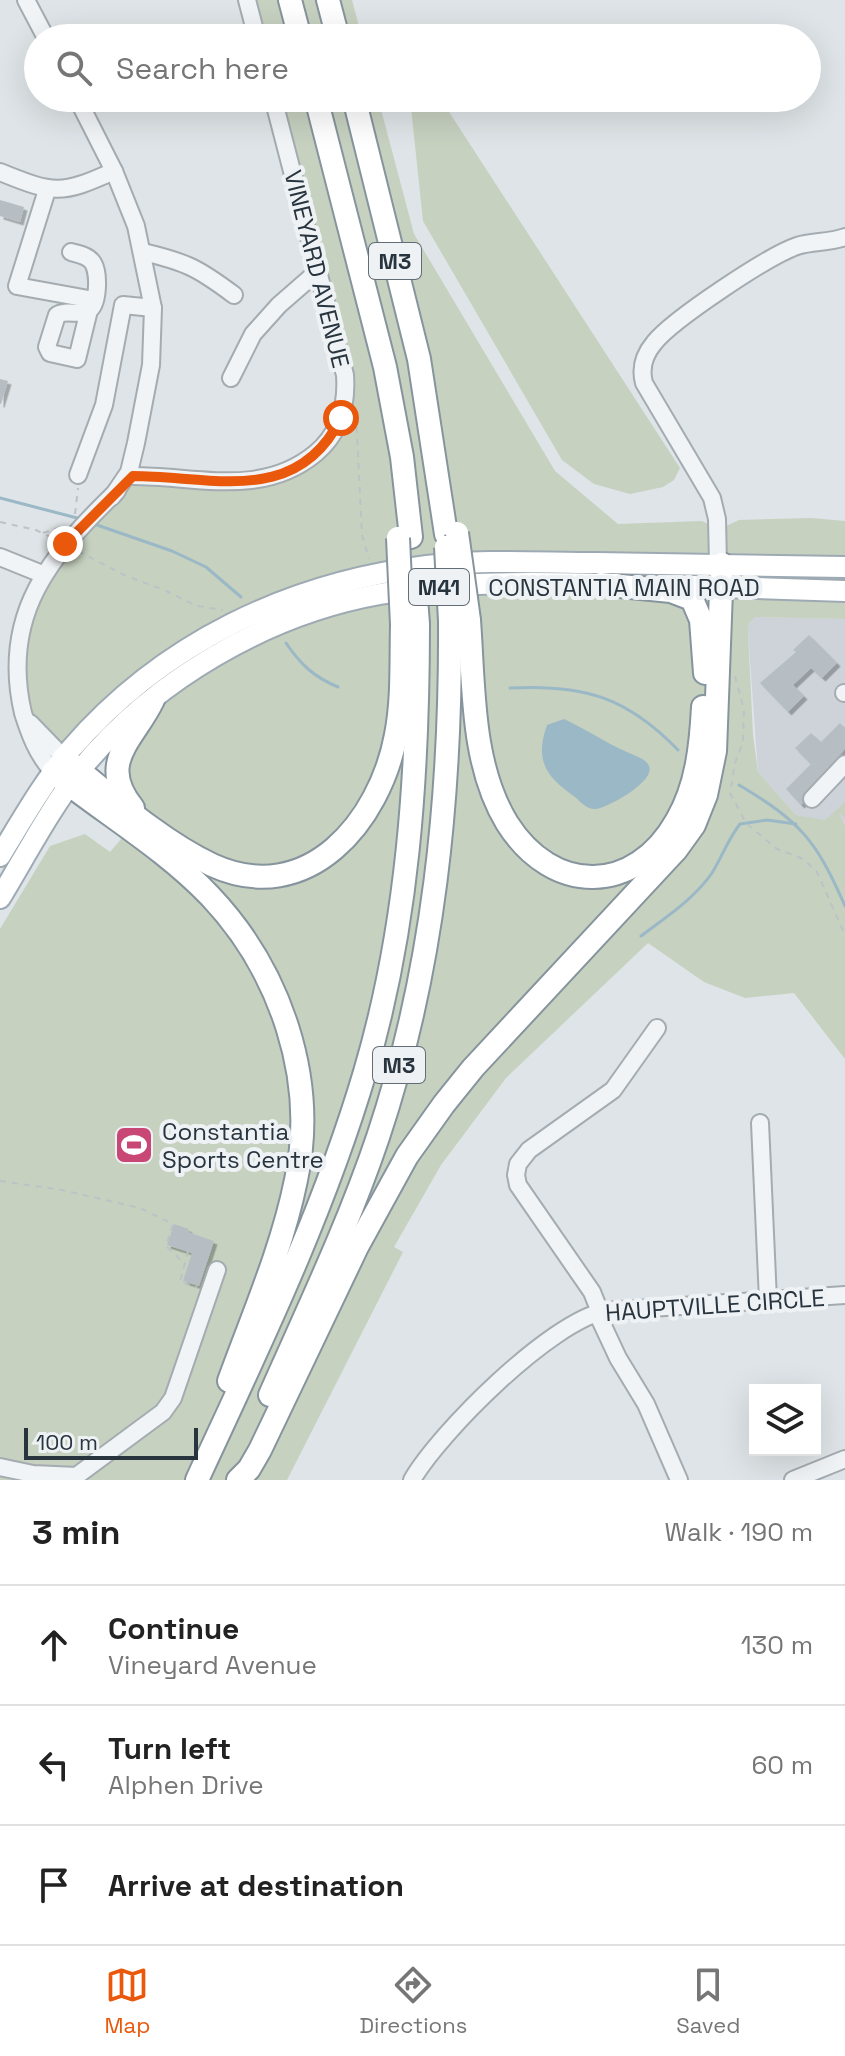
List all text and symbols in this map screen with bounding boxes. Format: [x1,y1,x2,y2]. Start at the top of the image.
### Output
search box [24,24,821,112]
icon: search [52,46,96,90]
text: Search here [116,49,289,88]
street label: VINEYARD AVENUE [277,167,357,371]
road number: M3 [369,243,421,279]
route start [323,400,359,436]
route end [47,526,83,562]
road number: M41 [409,569,469,605]
street label: CONSTANTIA MAIN ROAD [488,572,760,603]
road number: M3 [373,1047,425,1083]
place label: Constantia Sports Centre [162,1116,324,1175]
sports icon: Constantia Sports Centre [113,1124,155,1166]
street label: HAUPTVILLE CIRCLE [604,1282,826,1328]
map controls [749,1384,821,1456]
button: layers [749,1384,821,1456]
scale bar [24,1424,198,1460]
text: 100 m [36,1428,98,1456]
text: 3 min [32,1511,120,1554]
text: Walk · 190 m [664,1515,813,1549]
text: Continue [108,1609,239,1648]
icon: ahead [32,1623,76,1667]
text: 130 m [741,1628,813,1662]
text: Vineyard Avenue [108,1648,317,1682]
text: Turn left [108,1729,231,1768]
icon: left [32,1743,76,1787]
text: 60 m [751,1748,813,1782]
text: Alphen Drive [108,1768,264,1802]
icon: arrive [32,1863,76,1907]
text: Arrive at destination [108,1866,404,1905]
tab: Map [105,1963,150,2039]
tab: Directions [359,1963,467,2039]
tab: Saved [676,1963,740,2039]

